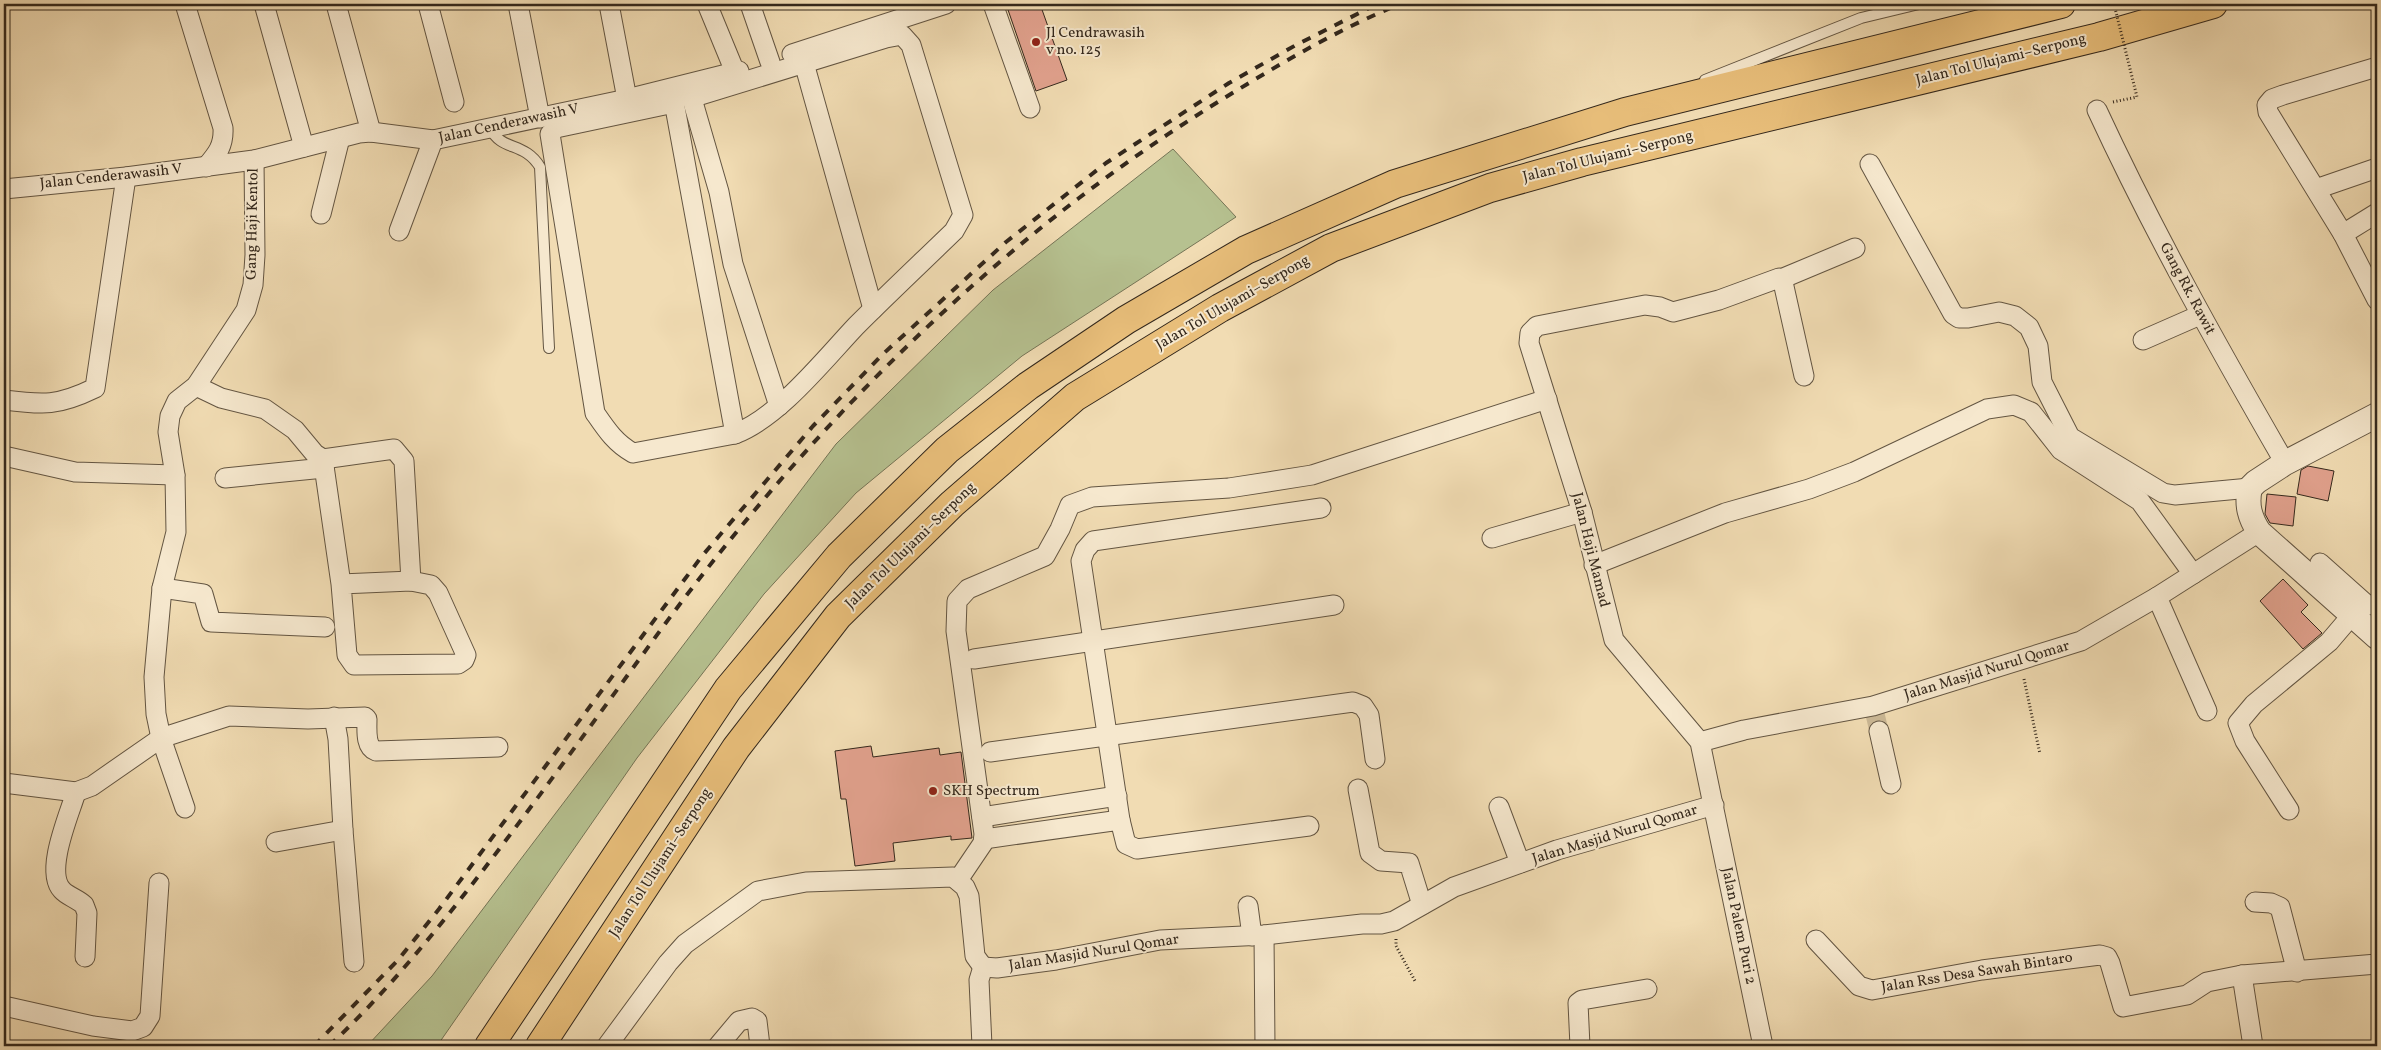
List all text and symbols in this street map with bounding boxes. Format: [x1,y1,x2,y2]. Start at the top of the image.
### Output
place label: Jl Cendrawasih v no. 125 [1046,23,1145,61]
street label: Jalan Tol Ulujami–Serpong [1914,29,2089,91]
marker: Jl Cendrawasih v no. 125 [1030,36,1042,48]
street label: Jalan Cenderawasih V [437,99,581,149]
street label: Jalan Tol Ulujami–Serpong [1521,126,1696,188]
street label: Jalan Cenderawasih V [39,159,183,195]
street label: Gang Haji Kentol [242,168,264,280]
street label: Gang Rk. Rawit [2154,239,2220,339]
street label: Jalan Tol Ulujami–Serpong [1152,250,1314,356]
street label: Jalan Tol Ulujami–Serpong [841,477,981,614]
street label: Jalan Haji Mamad [1566,490,1614,610]
street label: Jalan Masjid Nurul Qomar [1902,636,2072,706]
place label: SKH Spectrum [943,781,1040,802]
street label: Jalan Tol Ulujami–Serpong [605,784,718,942]
marker: SKH Spectrum [927,785,939,797]
street label: Jalan Masjid Nurul Qomar [1530,800,1700,870]
street label: Jalan Palem Puri 2 [1715,865,1761,987]
street label: Jalan Masjid Nurul Qomar [1007,929,1181,977]
street label: Jalan Rss Desa Sawah Bintaro [1880,947,2074,999]

